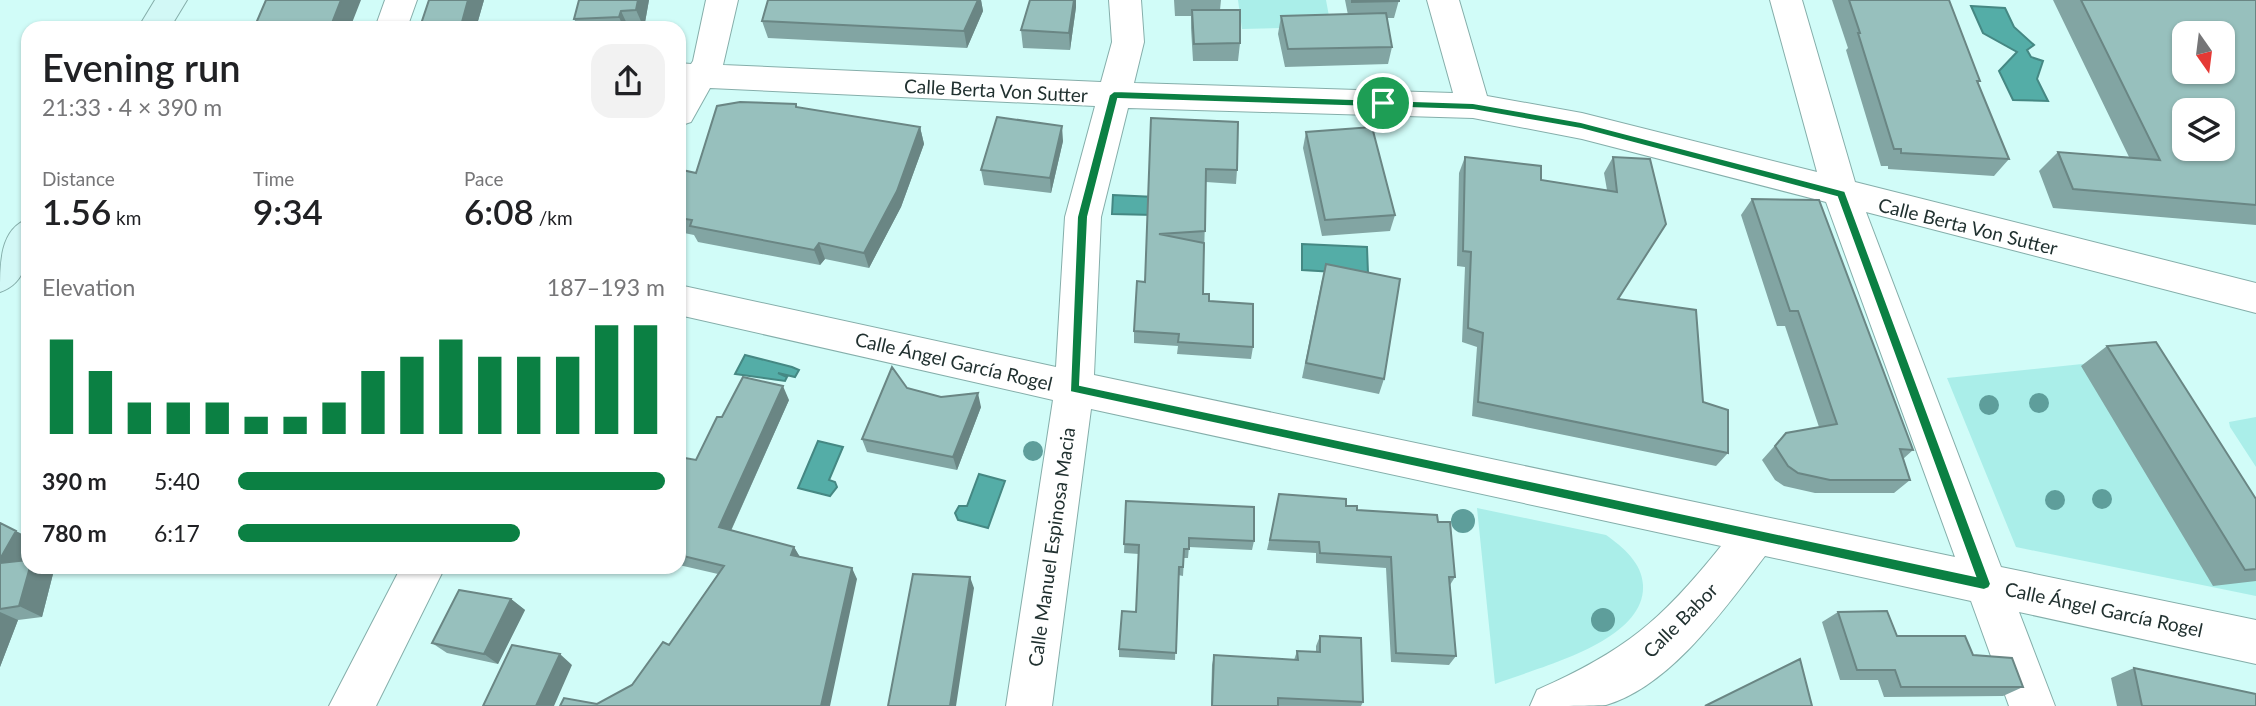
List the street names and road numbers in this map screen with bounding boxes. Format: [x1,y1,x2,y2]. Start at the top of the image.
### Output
street label: Calle Berta Von Sutter [904,74,1088,106]
street label: Calle Berta Von Sutter [1876,193,2060,259]
street label: Calle Ángel García Rogel [853,327,1055,395]
street label: Calle Manuel Espinosa Macia [1023,426,1079,668]
street label: Calle Ángel García Rogel [2003,577,2205,641]
street label: Calle Babor [1638,578,1722,662]

